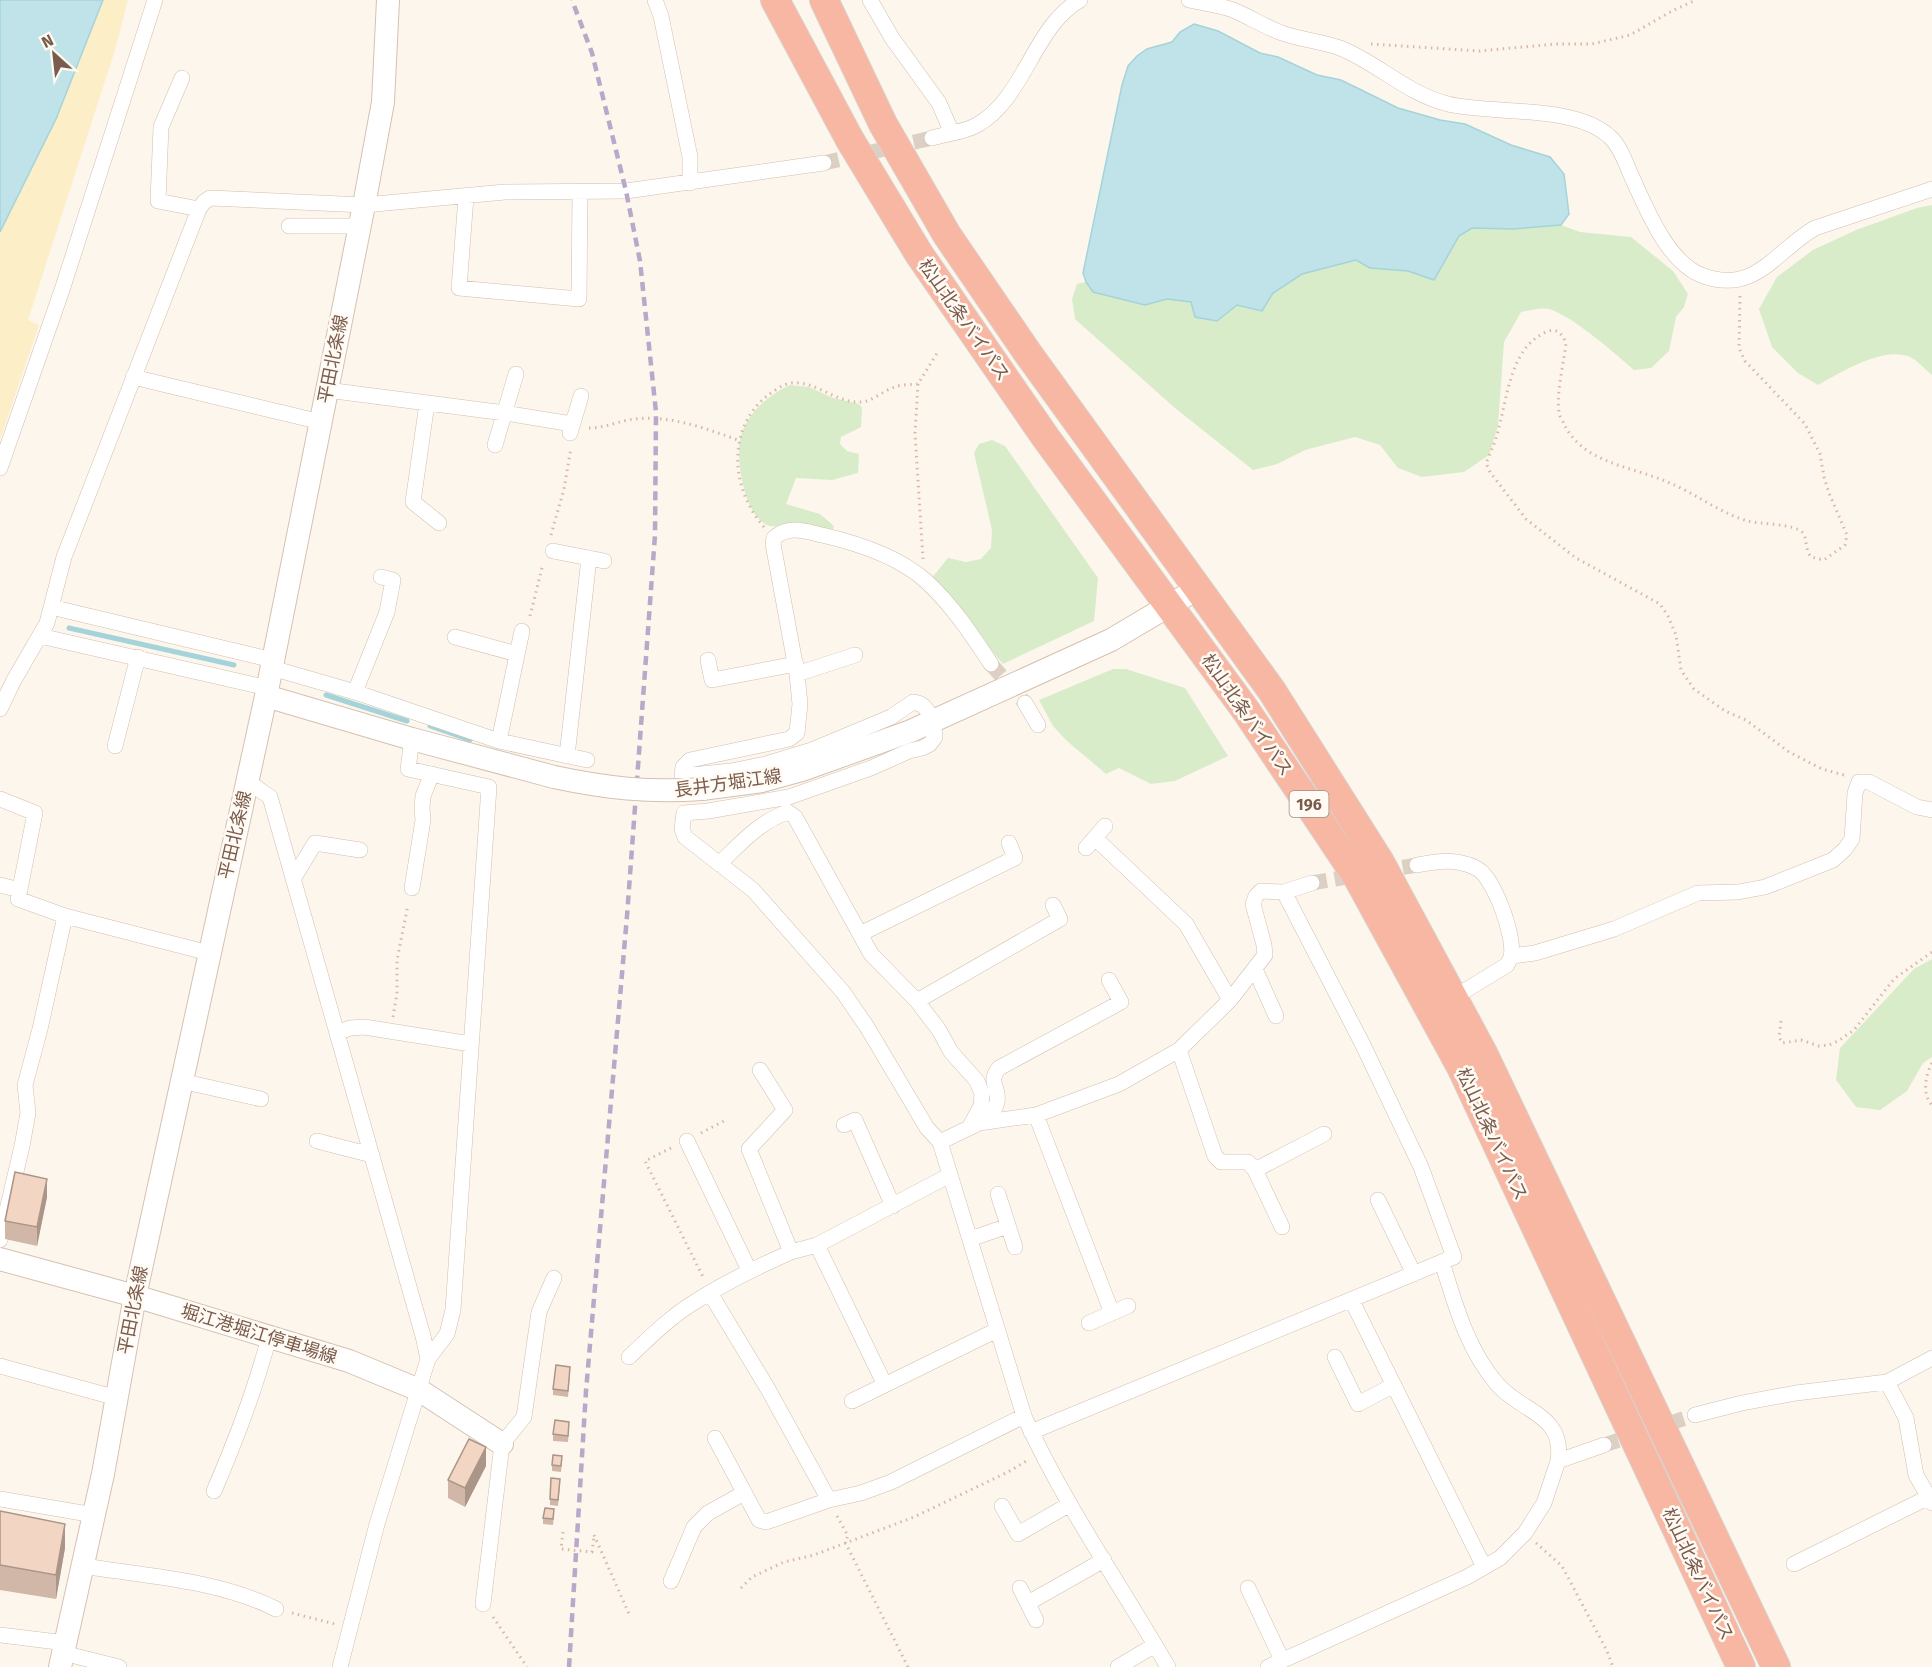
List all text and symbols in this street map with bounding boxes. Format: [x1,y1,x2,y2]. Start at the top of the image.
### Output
north arrow [24,24,84,84]
text: N [38,30,56,52]
street label: 松山北条バイパス [914,255,1014,385]
street label: 平田北条線 [314,313,352,405]
street label: 松山北条バイパス [1197,650,1297,780]
street label: 長井方堀江線 [673,765,783,801]
street label: 平田北条線 [214,789,256,881]
road number: 196 [1290,791,1328,817]
street label: 松山北条バイパス [1452,1064,1532,1204]
street label: 平田北条線 [114,1264,152,1356]
street label: 堀江港堀江停車場線 [178,1300,340,1368]
street label: 松山北条バイパス [1658,1504,1738,1644]

